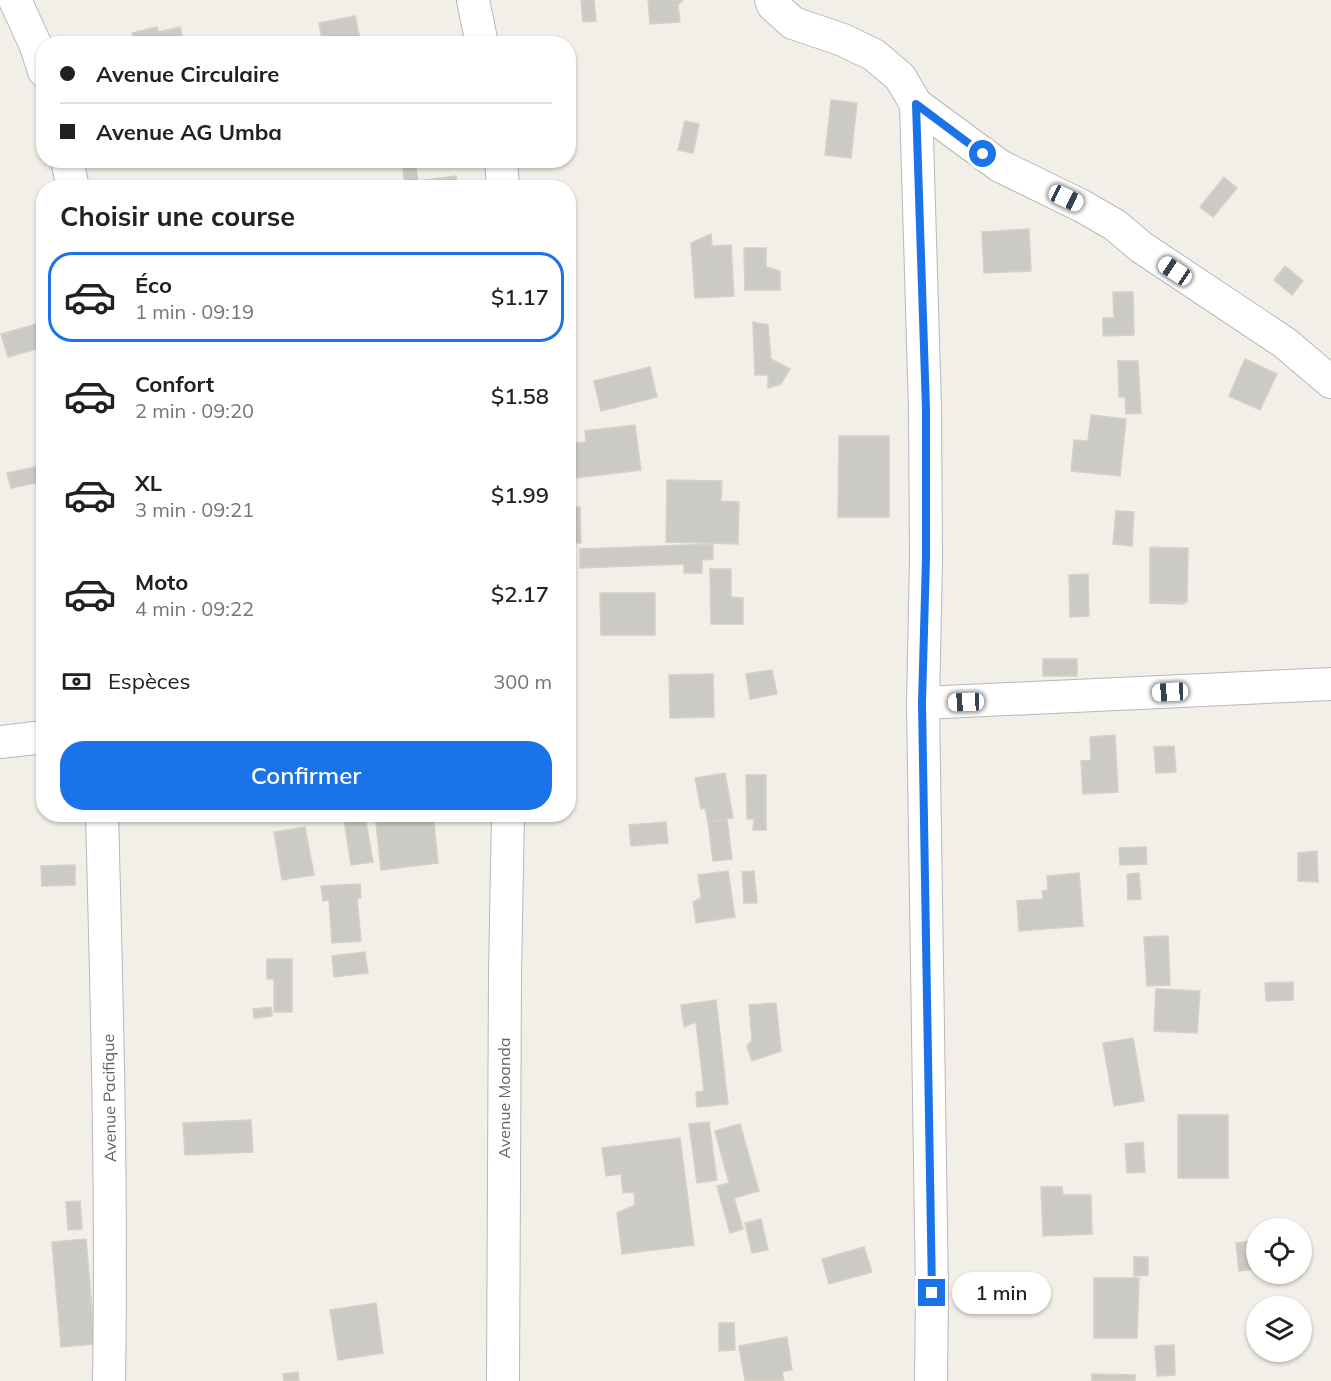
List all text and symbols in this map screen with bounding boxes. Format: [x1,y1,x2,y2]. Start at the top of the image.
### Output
text: Avenue Circulaire [96,60,279,88]
text: Avenue AG Umba [96,118,282,146]
route start [969,140,996,167]
car [1046,182,1086,214]
text: Choisir une course [60,199,295,233]
car [1155,253,1195,289]
icon: car [63,270,117,324]
text: Éco [135,271,172,299]
text: $1.17 [491,283,549,311]
text: 1 min · 09:19 [135,299,254,324]
icon: car [63,369,117,423]
text: Confort [135,370,214,398]
text: $1.58 [491,382,549,410]
text: 2 min · 09:20 [135,398,254,423]
icon: car [63,468,117,522]
text: XL [135,469,162,497]
text: $1.99 [491,481,549,509]
text: 3 min · 09:21 [135,497,254,522]
icon: car [63,567,117,621]
text: Moto [135,568,188,596]
text: $2.17 [491,580,549,608]
text: 4 min · 09:22 [135,596,254,621]
icon: cash [60,665,93,698]
text: Espèces [108,667,190,695]
text: 300 m [493,669,552,694]
car [1152,682,1188,702]
car [948,692,984,712]
button: Confirmer [60,741,552,810]
street label: Avenue Pacifique [98,1034,120,1162]
street label: Avenue Moanda [494,1038,514,1158]
map controls [1246,1218,1312,1362]
button: locate [1246,1218,1312,1284]
callout: 1 min [953,1272,1052,1314]
route end [918,1279,945,1306]
text: 1 min [976,1280,1027,1305]
button: layers [1246,1296,1312,1362]

